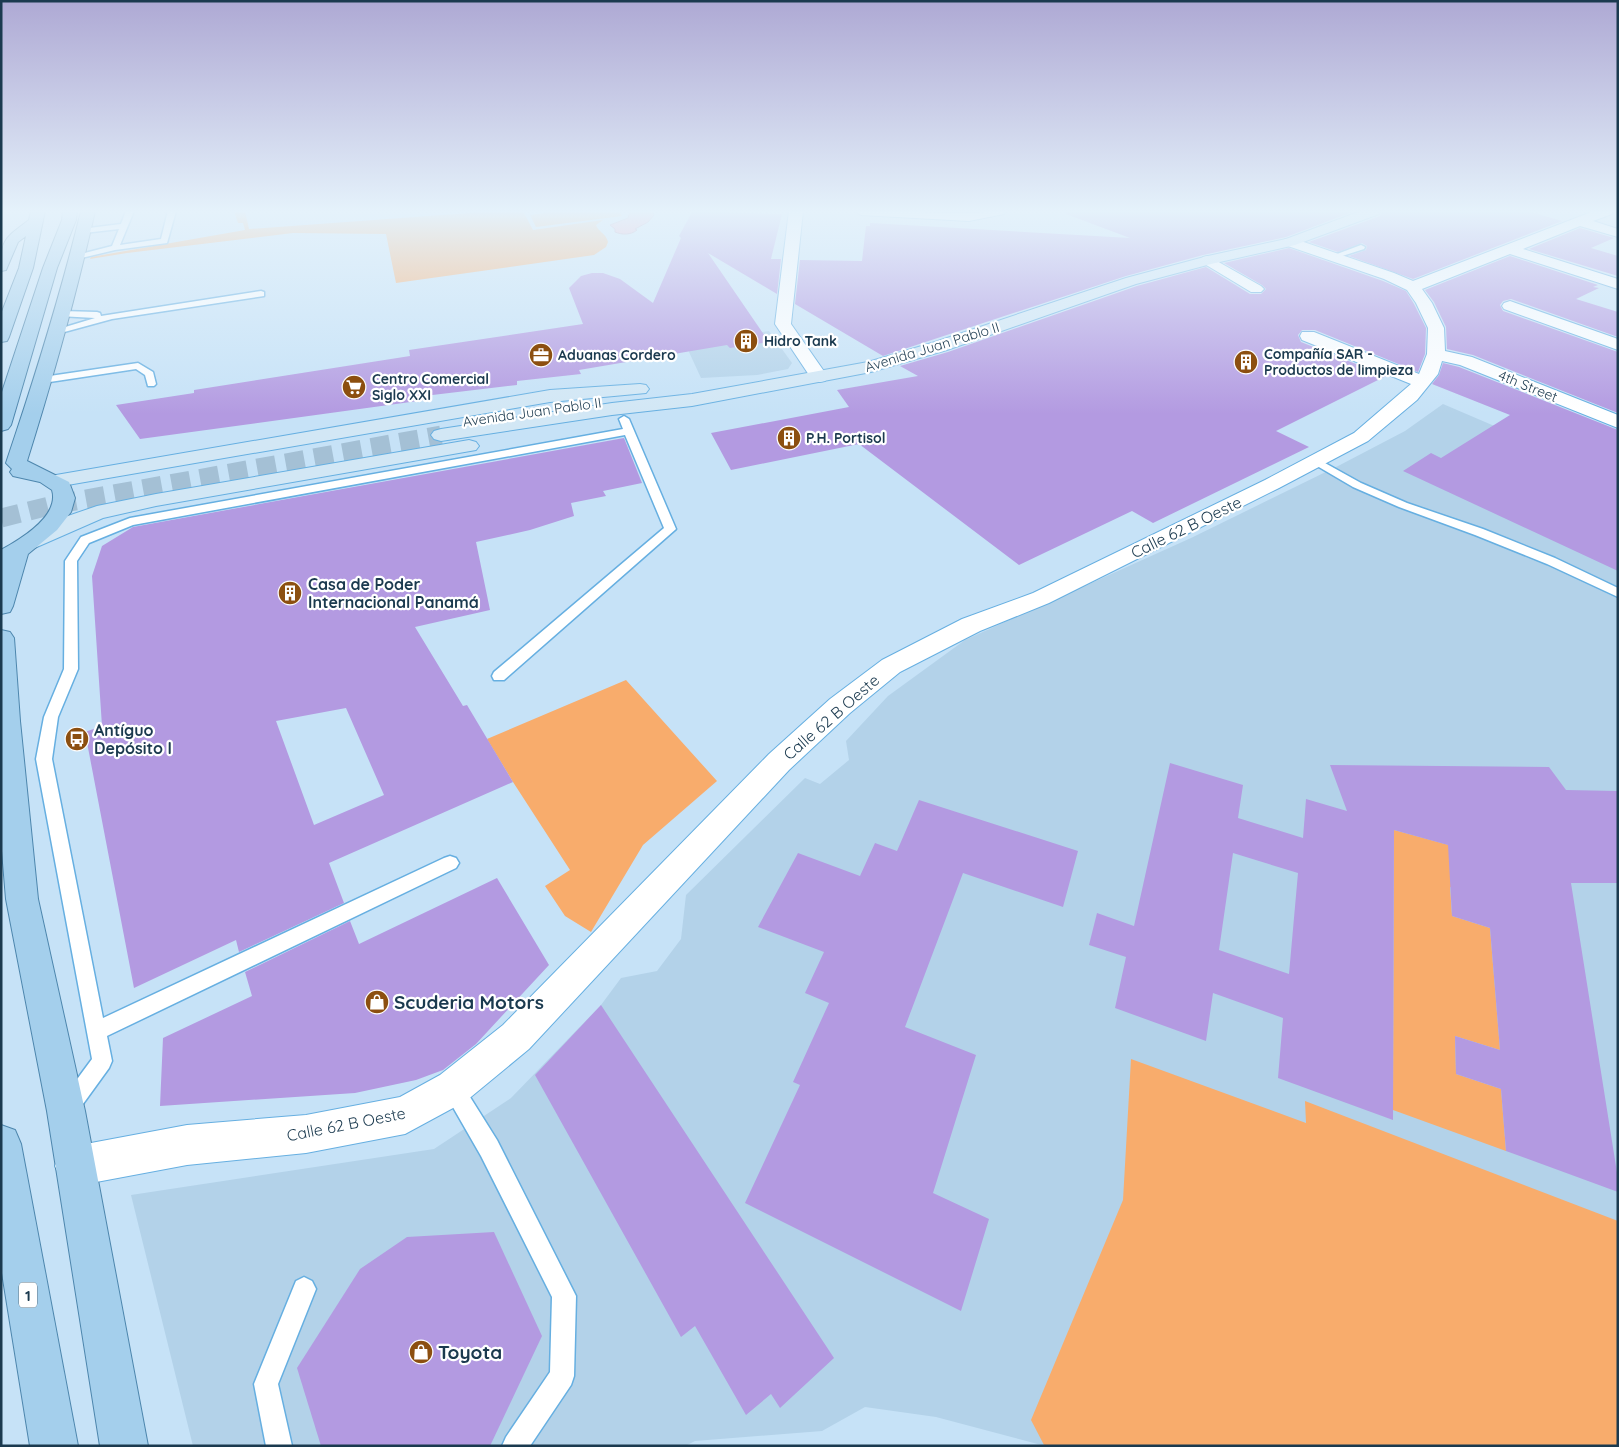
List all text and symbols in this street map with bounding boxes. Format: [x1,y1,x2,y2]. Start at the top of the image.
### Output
street label: Avenida Juan Pablo II [863,318,1001,376]
building icon: Hidro Tank [733,328,759,354]
place label: Hidro Tank [764,332,837,350]
office icon: Aduanas Cordero [528,342,554,368]
place label: Compañía SAR - Productos de limpieza [1264,345,1413,379]
place label: Aduanas Cordero [558,346,676,364]
building icon: Compañía SAR - Productos de limpieza [1233,349,1259,375]
street label: 4th Street [1496,366,1560,406]
place label: Centro Comercial Siglo XXI [372,370,489,404]
supermarket icon: Centro Comercial Siglo XXI [341,374,367,400]
street label: Avenida Juan Pablo II [462,393,602,431]
building icon: P.H. Portisol [776,425,802,451]
place label: P.H. Portisol [806,429,885,447]
street label: Calle 62 B Oeste [1127,492,1245,562]
place label: Casa de Poder Internacional Panamá [308,574,479,612]
building icon: Casa de Poder Internacional Panamá [277,580,303,606]
street label: Calle 62 B Oeste [779,670,883,764]
place label: Antíguo Depósito I [94,720,172,758]
bus stop icon: Antíguo Depósito I [64,726,90,752]
shop icon: Scuderia Motors [364,989,390,1015]
place label: Scuderia Motors [394,990,544,1014]
street label: Calle 62 B Oeste [285,1103,407,1145]
road number: 1 [19,1282,37,1308]
shop icon: Toyota [408,1339,434,1365]
place label: Toyota [438,1340,502,1364]

